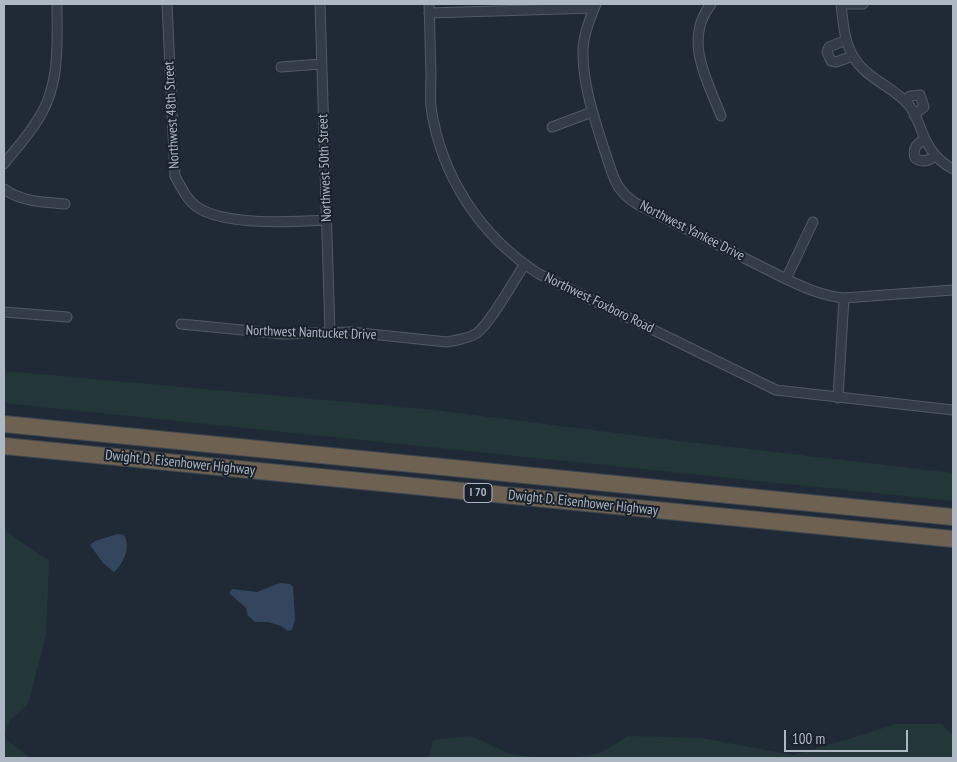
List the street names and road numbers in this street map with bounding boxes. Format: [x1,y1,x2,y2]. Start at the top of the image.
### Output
street label: Northwest 48th Street [161,61,183,169]
street label: Northwest 50th Street [315,114,335,222]
street label: Northwest Yankee Drive [637,197,747,265]
street label: Northwest Foxboro Road [542,269,656,337]
street label: Northwest Nantucket Drive [245,322,377,344]
street label: Dwight D. Eisenhower Highway [104,447,256,479]
road number: I 70 [464,483,492,502]
street label: Dwight D. Eisenhower Highway [507,487,659,519]

